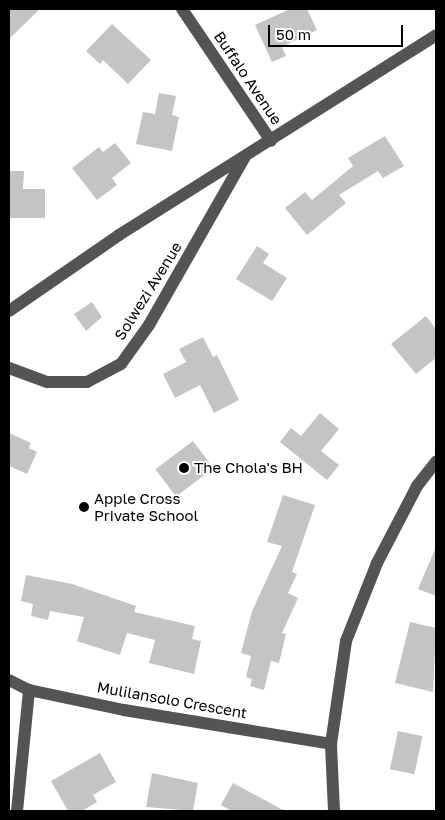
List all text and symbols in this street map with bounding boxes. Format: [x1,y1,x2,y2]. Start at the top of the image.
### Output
scale bar [270,15,405,47]
text: 50 m [276,25,311,43]
street label: Buffalo Avenue [210,28,286,128]
street label: Solwezi Avenue [111,239,185,343]
place label: The Chola's BH [194,459,303,477]
marker: The Chola's BH [178,462,190,474]
place label: Apple Cross Private School [94,489,198,524]
marker: Apple Cross Private School [78,501,90,513]
street label: Mulilansolo Crescent [96,678,248,722]

